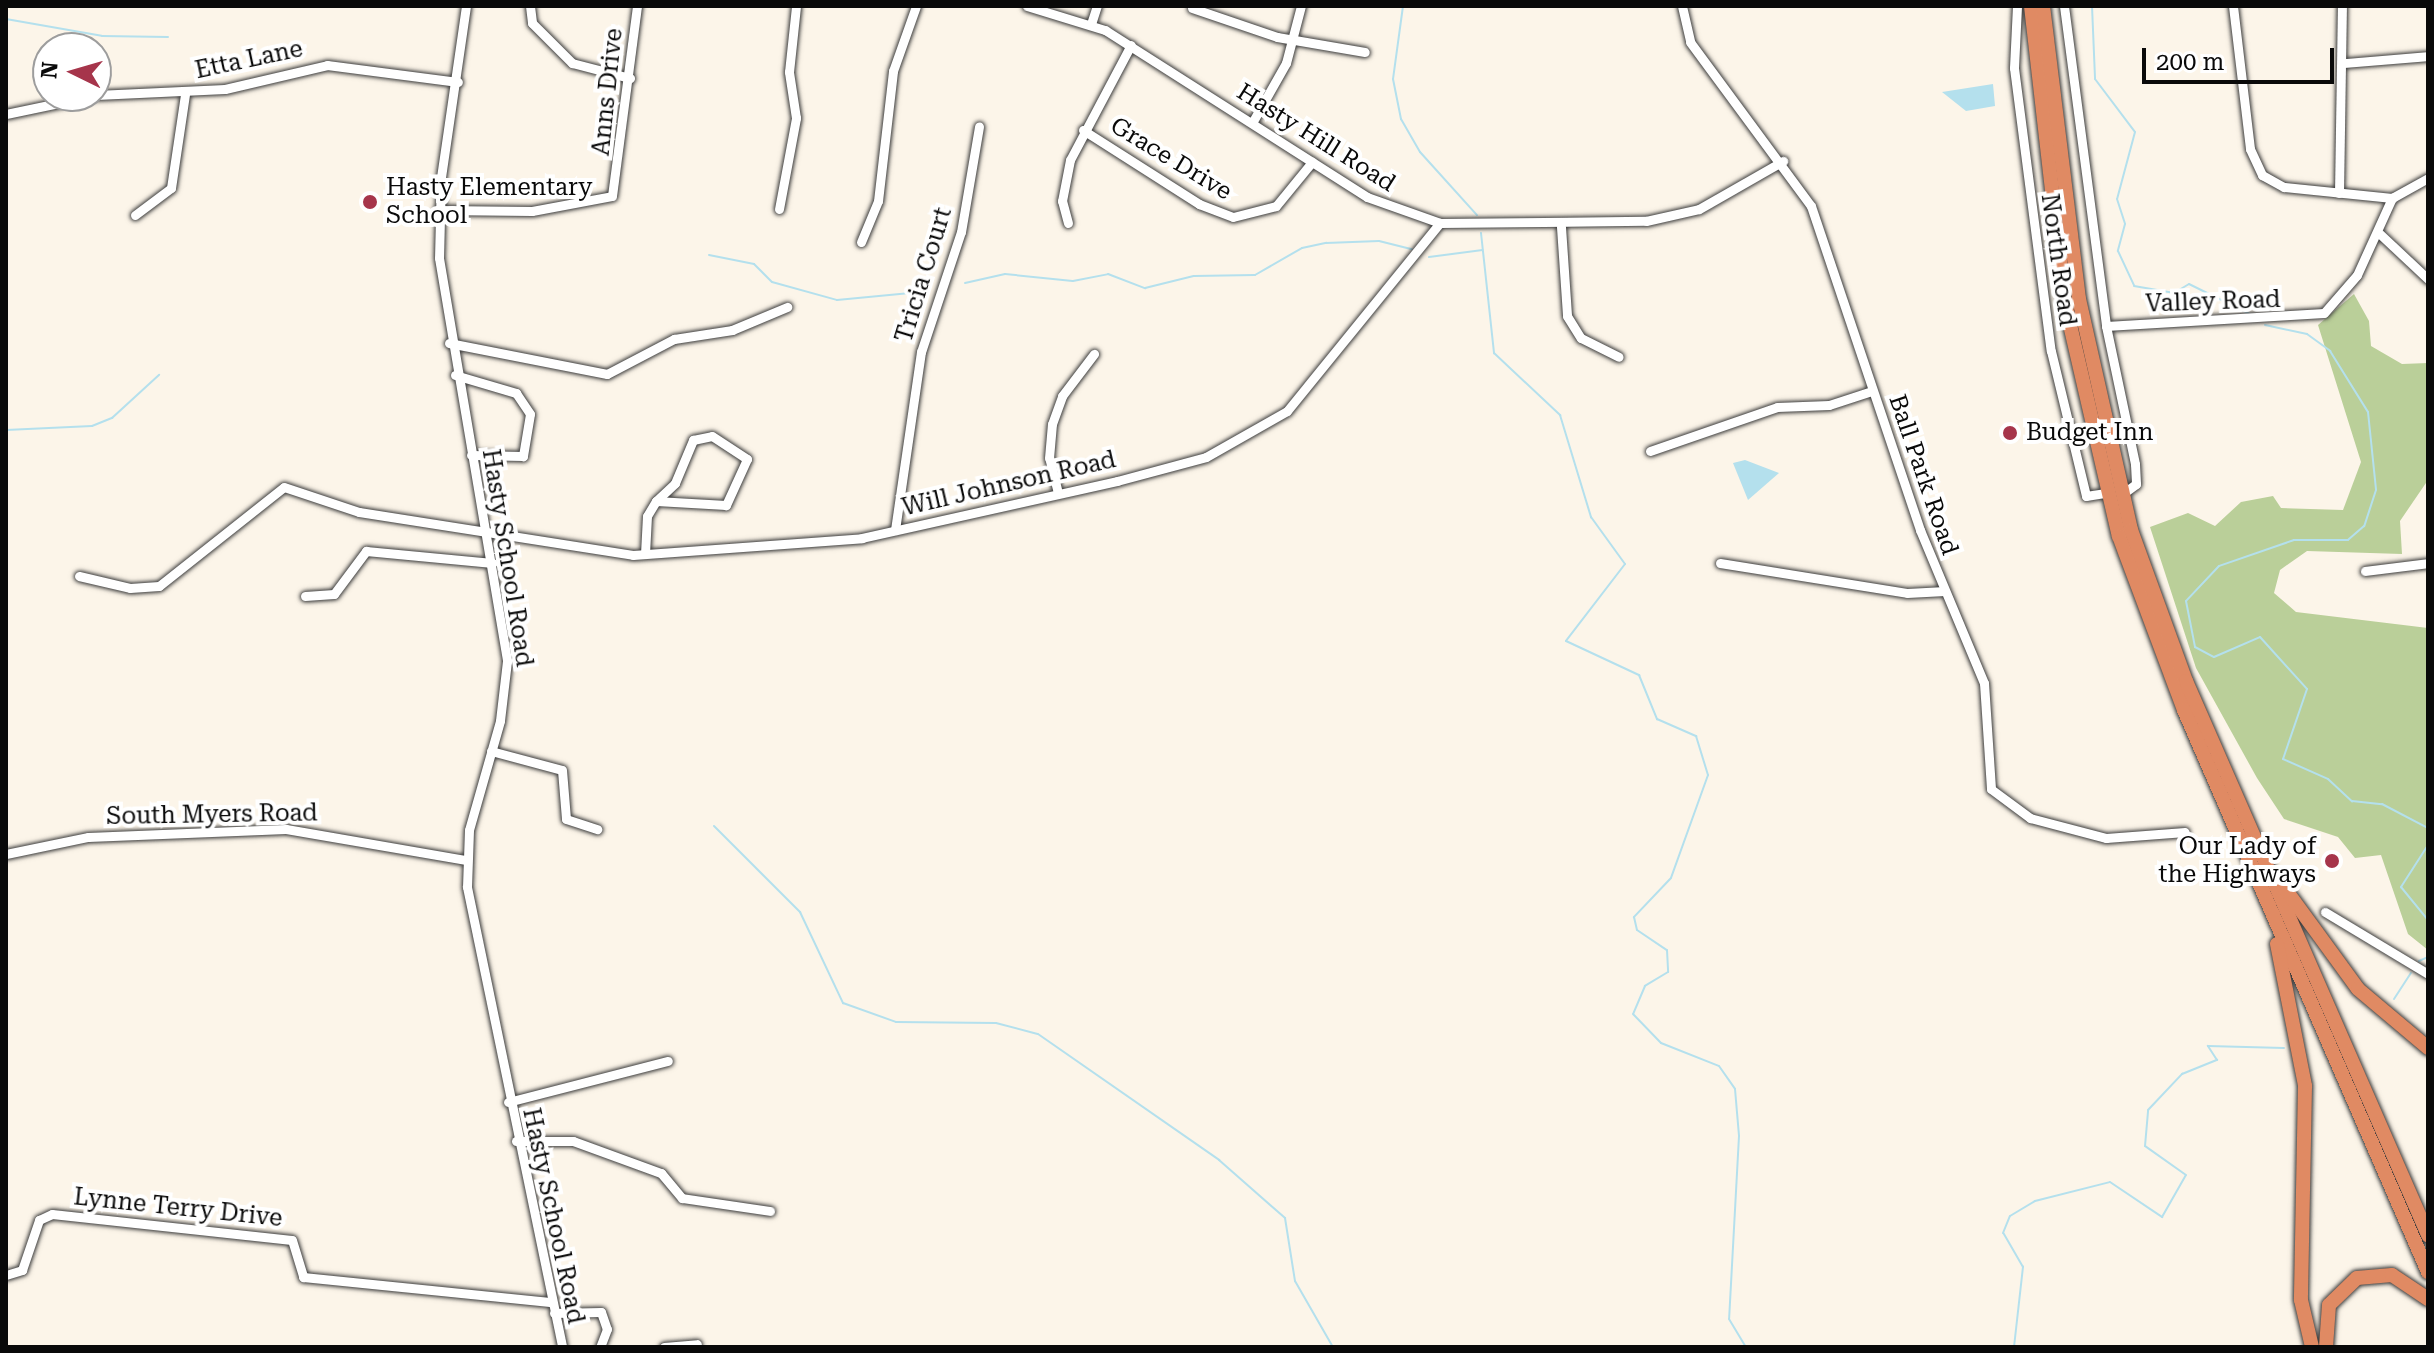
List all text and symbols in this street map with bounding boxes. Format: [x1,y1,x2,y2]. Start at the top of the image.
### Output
street label: Anns Drive [587,27,629,157]
north arrow [32,32,112,112]
scale bar [2146,32,2338,82]
street label: Etta Lane [193,35,305,85]
text: 200 m [2156,48,2224,76]
text: N [36,61,63,80]
street label: Hasty Hill Road [1232,78,1400,198]
street label: Grace Drive [1105,112,1237,206]
place label: Hasty Elementary School [386,174,592,230]
street label: North Road [2034,192,2082,328]
marker: Hasty Elementary School [361,193,379,211]
street label: Tricia Court [890,204,958,346]
street label: Valley Road [2145,285,2281,319]
street label: Ball Park Road [1882,391,1964,559]
place label: Budget Inn [2026,419,2153,447]
marker: Budget Inn [2001,424,2019,442]
street label: Will Johnson Road [899,445,1119,523]
street label: Hasty School Road [476,447,538,669]
street label: South Myers Road [106,799,318,831]
place label: Our Lady of the Highways [2159,833,2316,889]
marker: Our Lady of the Highways [2323,852,2341,870]
street label: Hasty School Road [516,1106,590,1326]
street label: Lynne Terry Drive [72,1183,284,1233]

